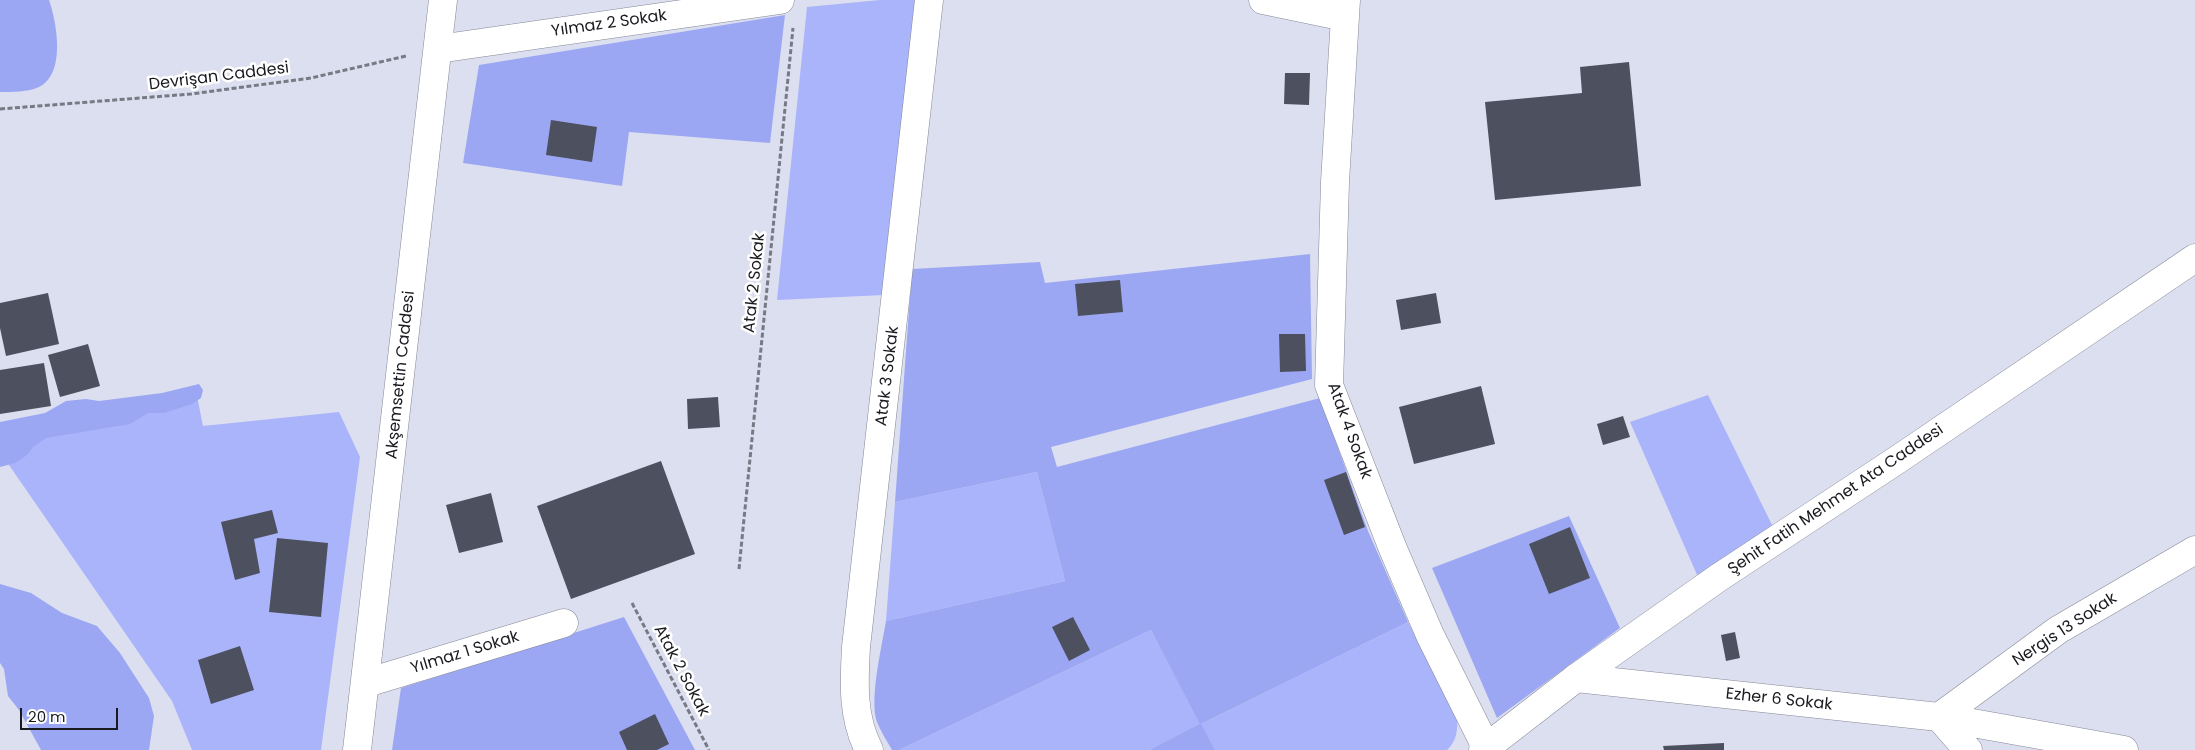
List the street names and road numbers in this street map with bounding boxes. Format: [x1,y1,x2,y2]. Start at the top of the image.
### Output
street label: Yılmaz 2 Sokak [550,6,668,42]
street label: Devrişan Caddesi [148,59,290,95]
street label: Atak 2 Sokak [740,232,770,334]
street label: Akşemsettin Caddesi [383,290,419,460]
street label: Atak 3 Sokak [872,325,904,427]
street label: Atak 4 Sokak [1323,380,1375,482]
street label: Şehit Fatih Mehmet Ata Caddesi [1725,421,1947,579]
street label: Nergis 13 Sokak [2009,589,2121,671]
street label: Atak 2 Sokak [649,622,713,720]
street label: Yılmaz 1 Sokak [408,627,522,679]
street label: Ezher 6 Sokak [1725,685,1833,715]

